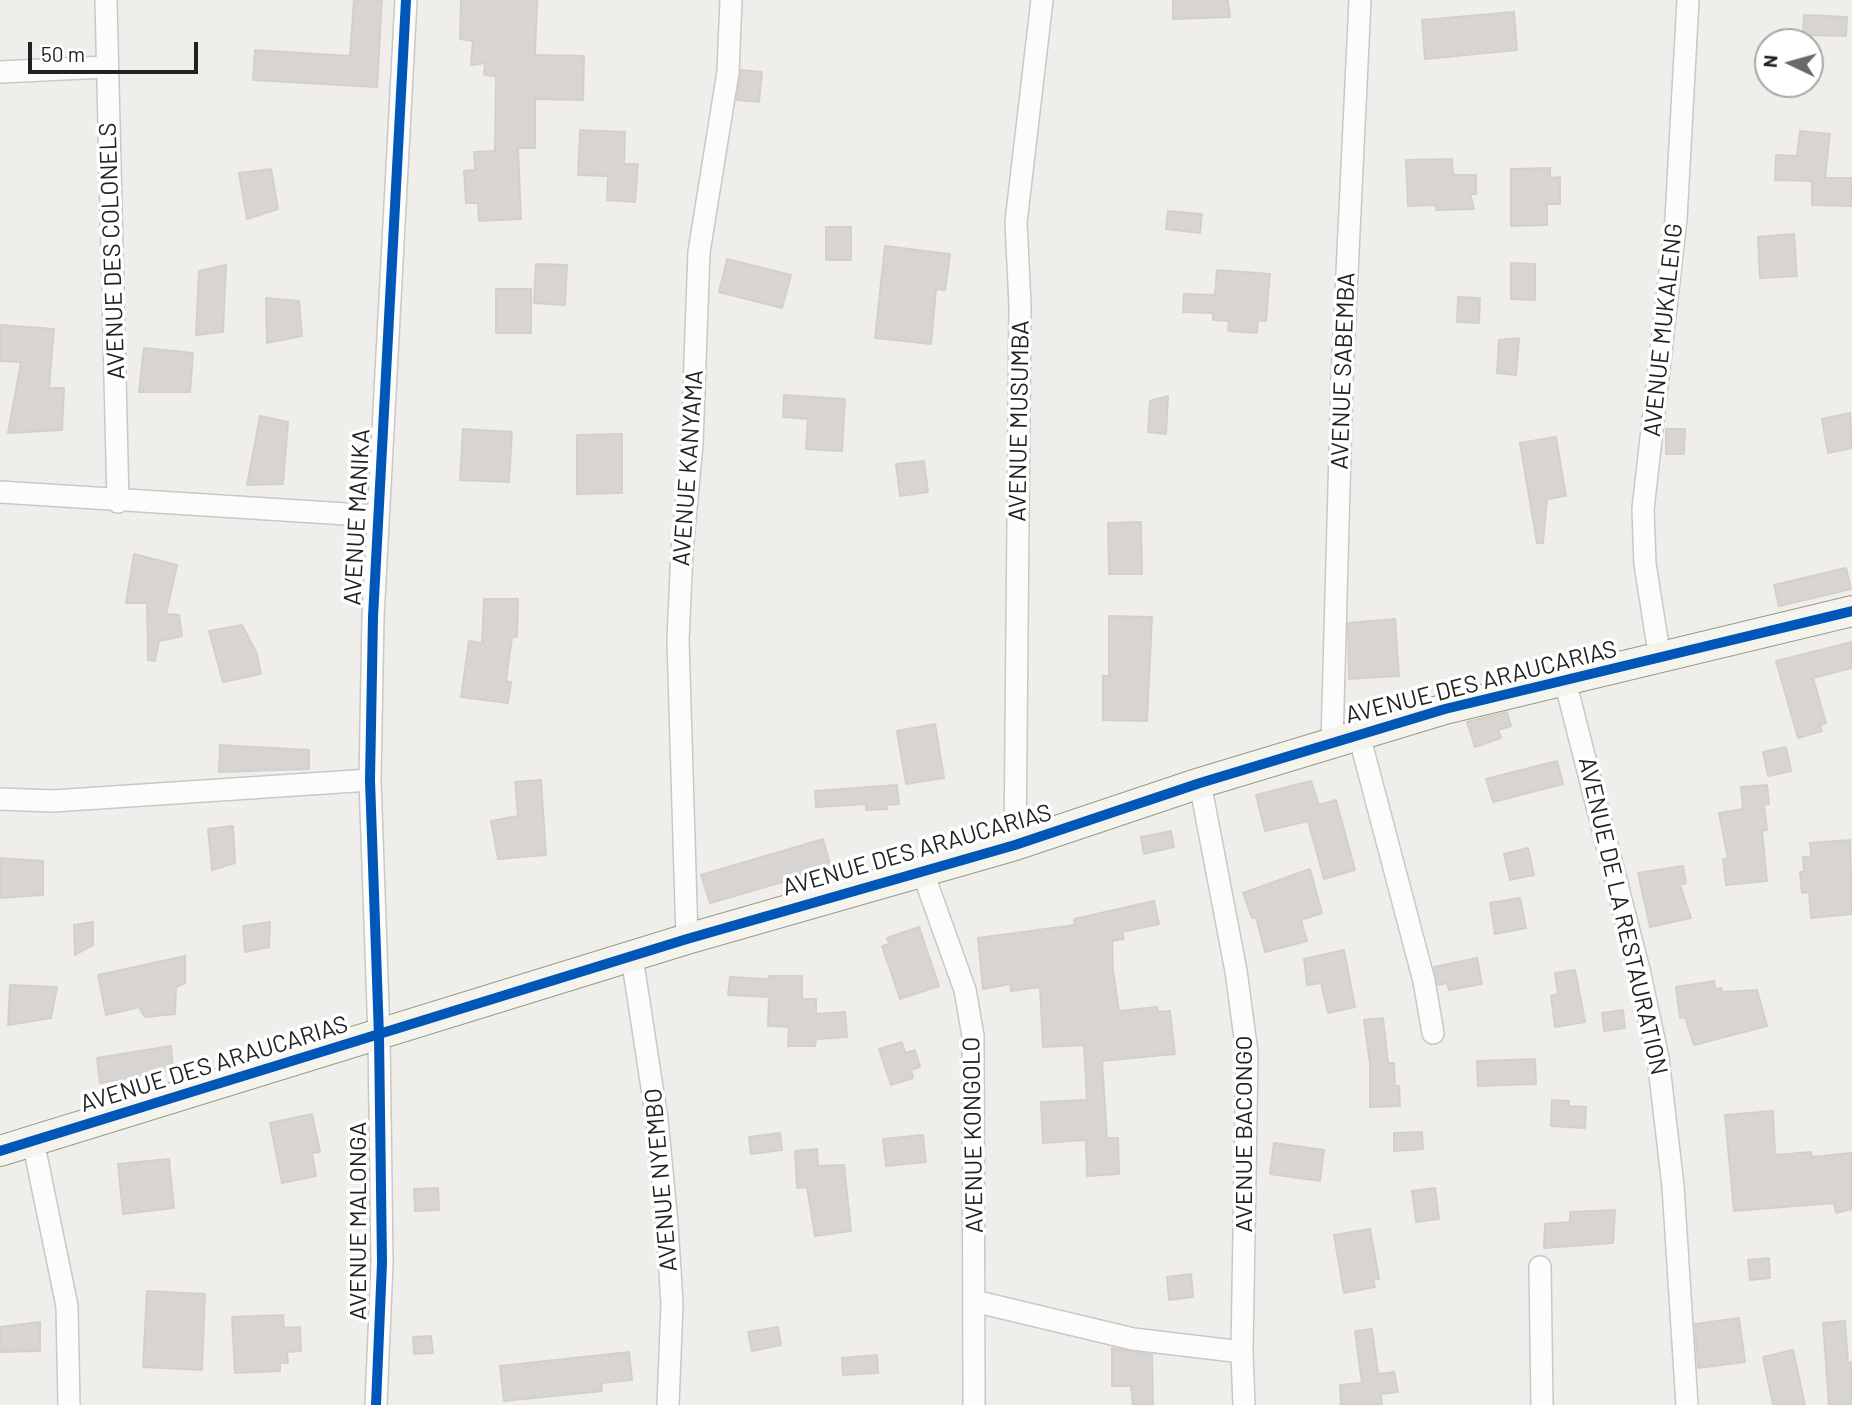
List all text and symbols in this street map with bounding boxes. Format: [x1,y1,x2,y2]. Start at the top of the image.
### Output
scale bar [32,28,201,72]
north arrow [1754,28,1824,98]
text: 50 m [41,41,85,66]
text: N [1758,54,1782,69]
street label: AVENUE DES COLONELS [93,122,131,380]
street label: AVENUE MUKALENG [1637,222,1689,438]
street label: AVENUE SABEMBA [1325,272,1361,470]
street label: AVENUE MUSUMBA [1003,320,1035,522]
street label: AVENUE KANYAMA [667,369,709,567]
street label: AVENUE MANIKA [338,428,376,606]
street label: AVENUE DES ARAUCARIAS [1342,634,1620,730]
street label: AVENUE DE LA RESTAURATION [1572,754,1674,1078]
street label: AVENUE DES ARAUCARIAS [779,798,1055,902]
street label: AVENUE DES ARAUCARIAS [77,1010,351,1118]
street label: AVENUE BACONGO [1230,1036,1258,1232]
street label: AVENUE KONGOLO [957,1037,989,1233]
street label: AVENUE NYEMBO [639,1087,683,1273]
street label: AVENUE MALONGA [344,1122,372,1320]

